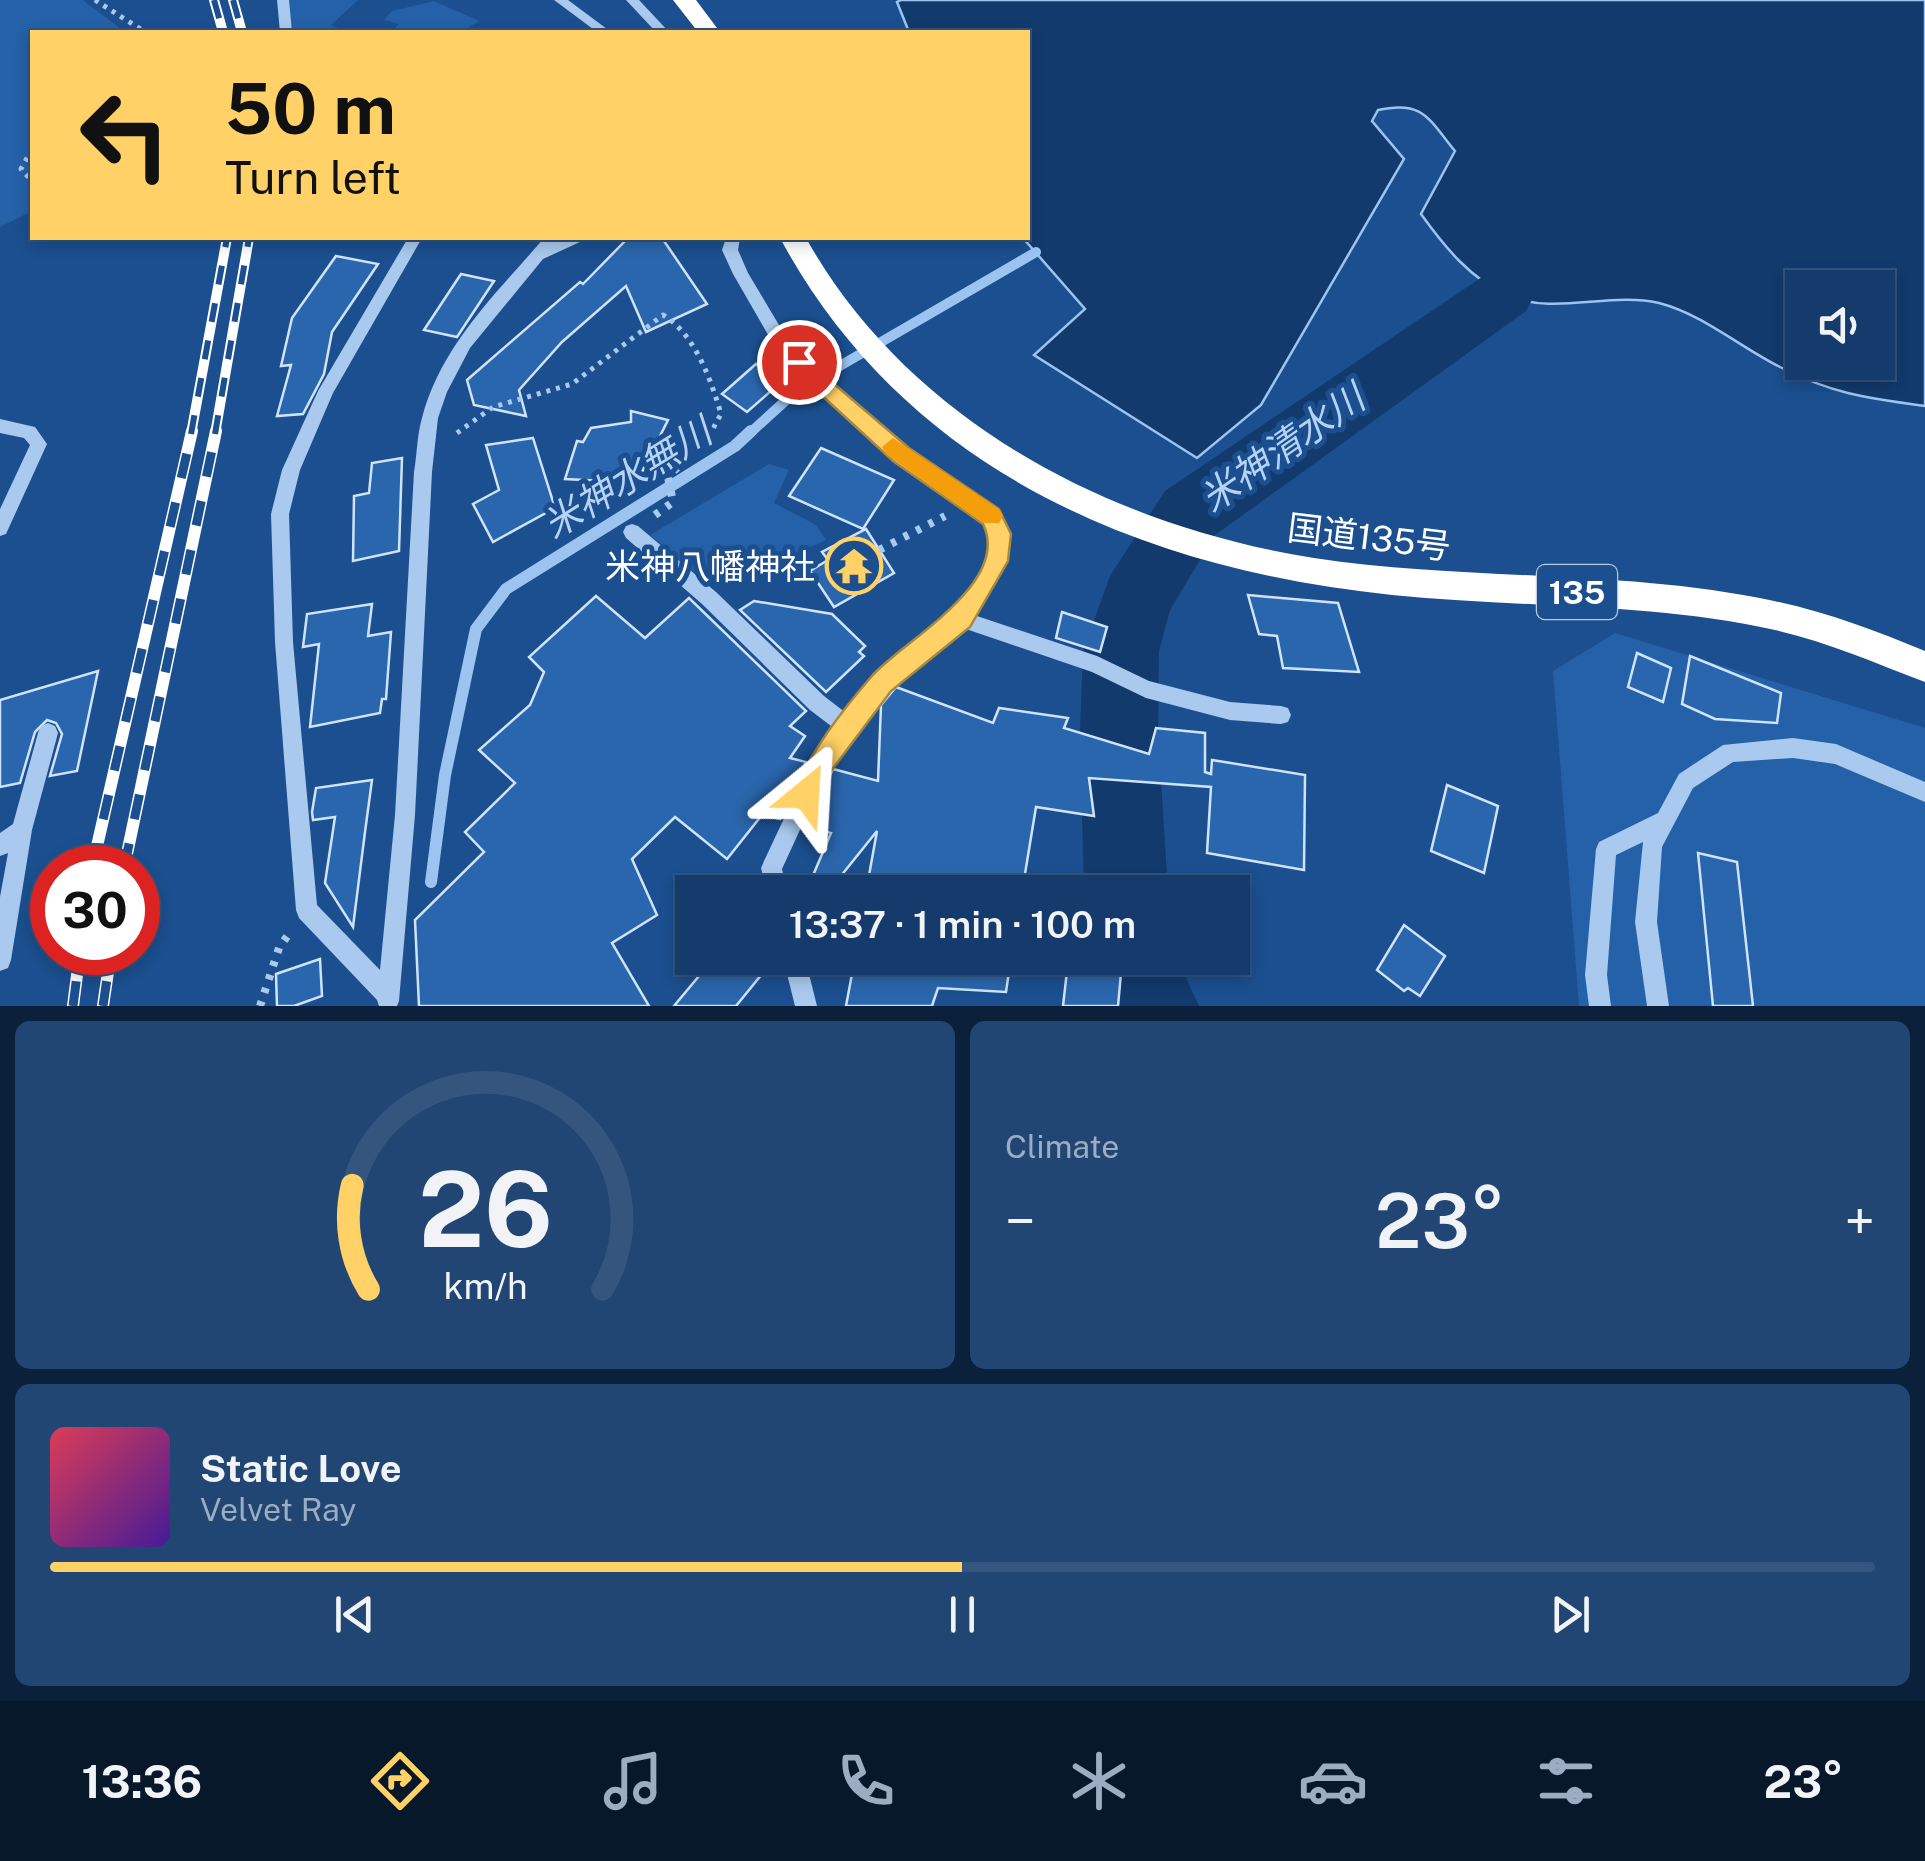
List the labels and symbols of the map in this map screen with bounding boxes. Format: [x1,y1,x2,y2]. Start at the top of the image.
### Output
pin [757,320,842,405]
water label: 米神清水川 [1191,373,1376,521]
water label: 米神水無川 [535,406,723,547]
street label: 国道135号 [1285,507,1453,567]
temple icon: 米神八幡神社 [824,536,884,596]
place label: 米神八幡神社 [605,546,815,587]
road number: 135 [1537,565,1617,619]
position arrow [754,742,858,846]
speed limit sign: 30 [30,845,160,975]

